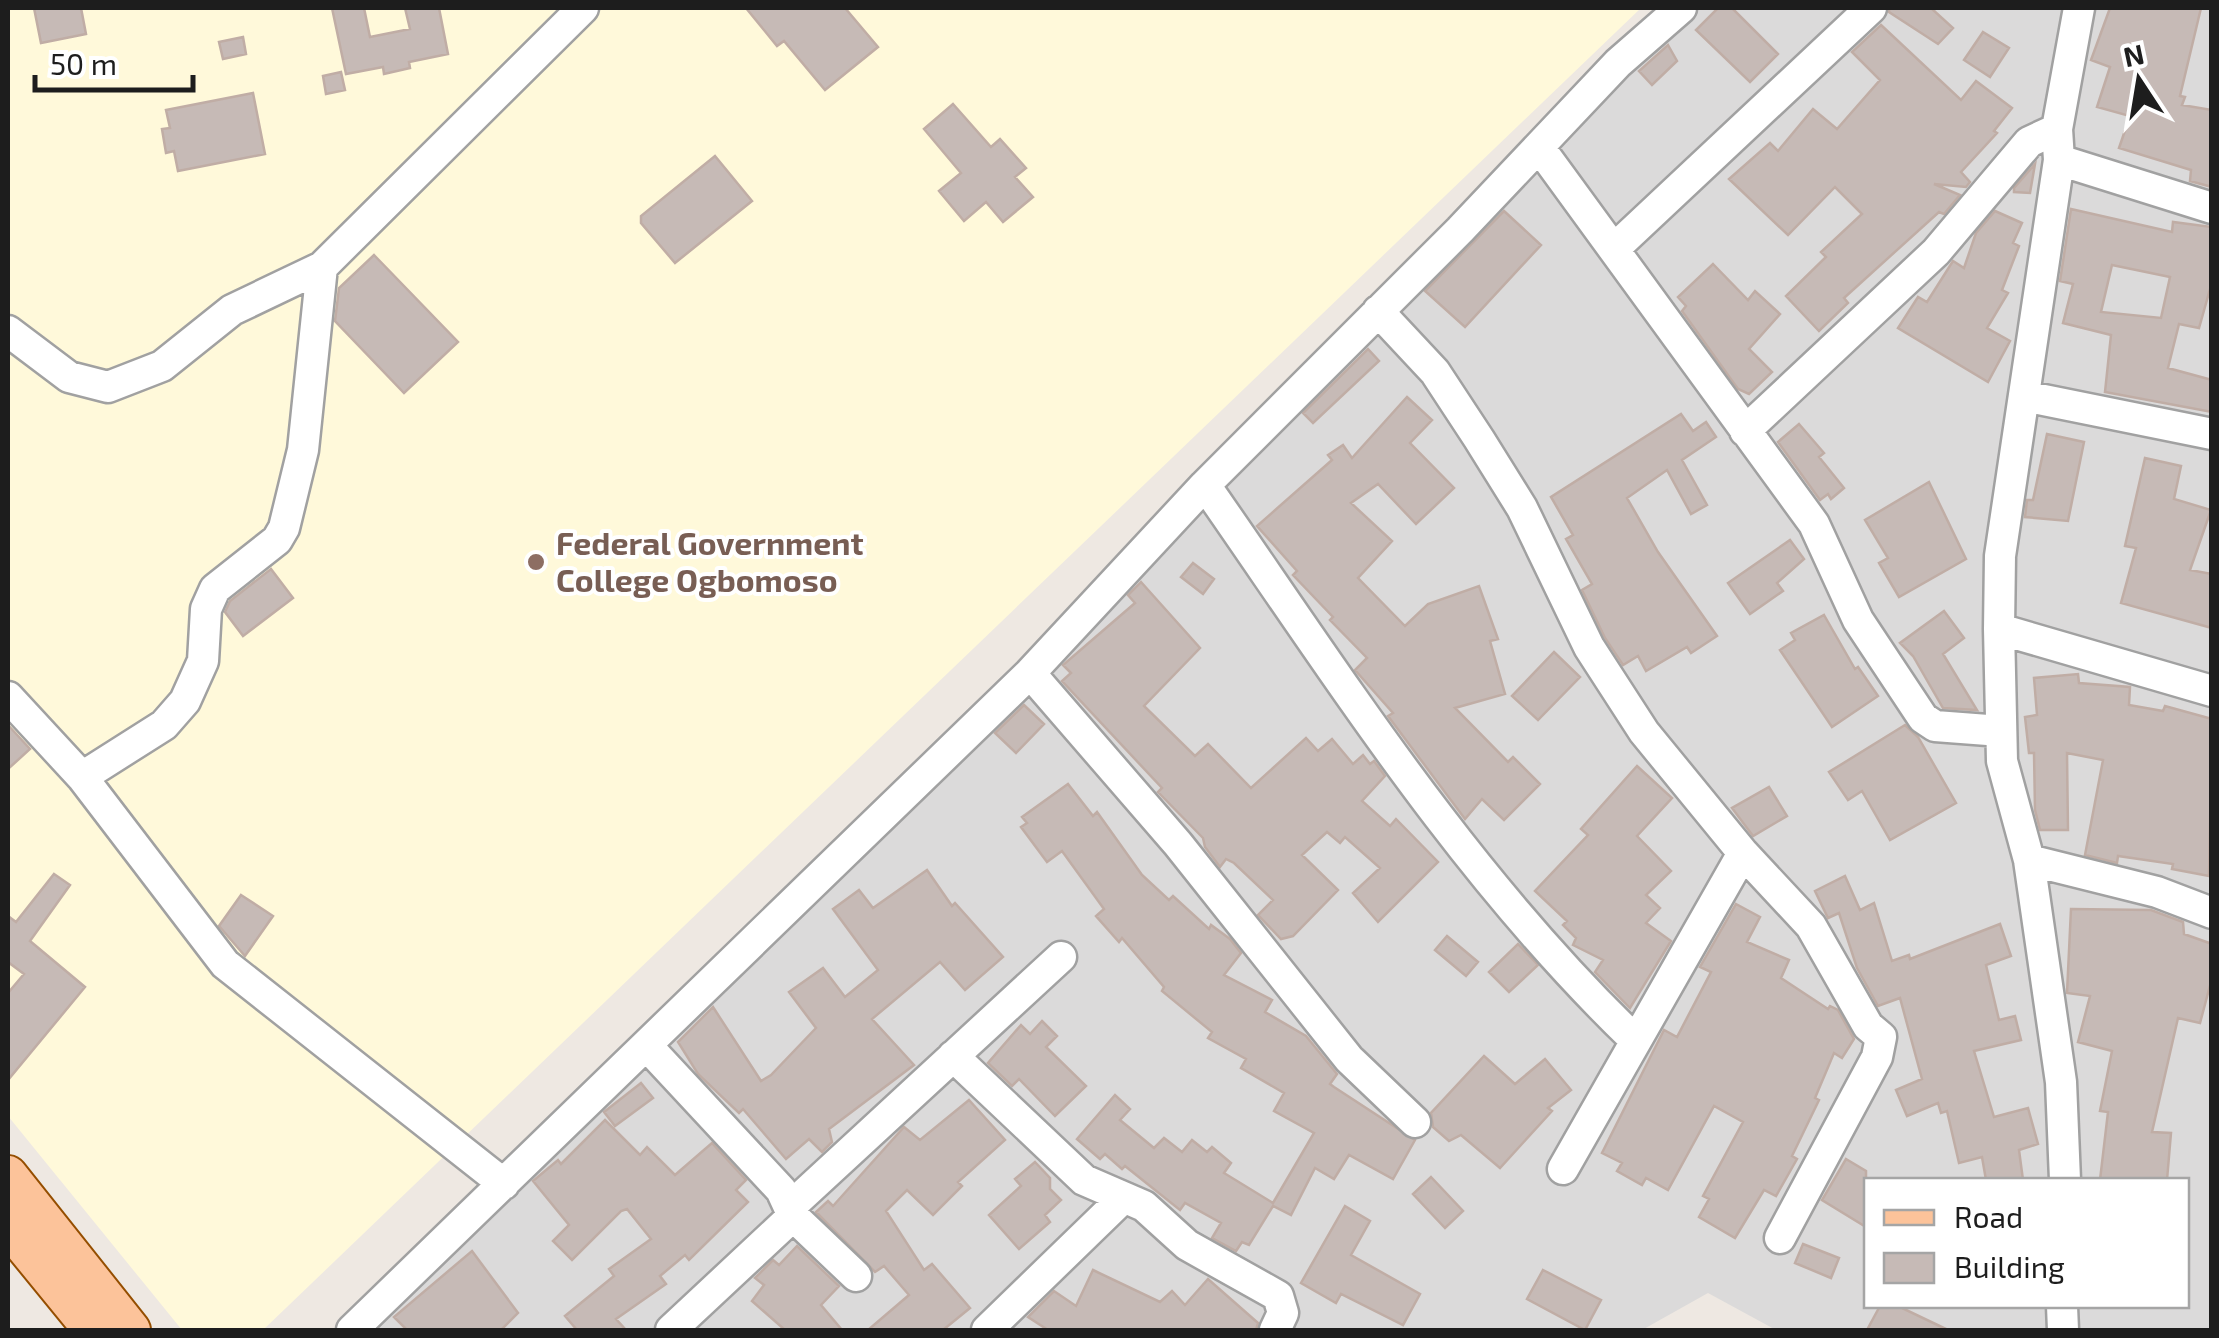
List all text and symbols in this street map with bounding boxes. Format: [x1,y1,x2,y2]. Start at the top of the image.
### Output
scale bar [35,30,192,92]
north arrow [2089,30,2189,130]
text: N [2120,36,2147,73]
text: 50 m [50,45,117,81]
place label: Federal Government College Ogbomoso [556,523,864,598]
marker: Federal Government College Ogbomoso [525,551,547,573]
legend [1864,1178,2189,1308]
text: Road [1954,1198,2023,1234]
text: Building [1954,1248,2065,1284]

